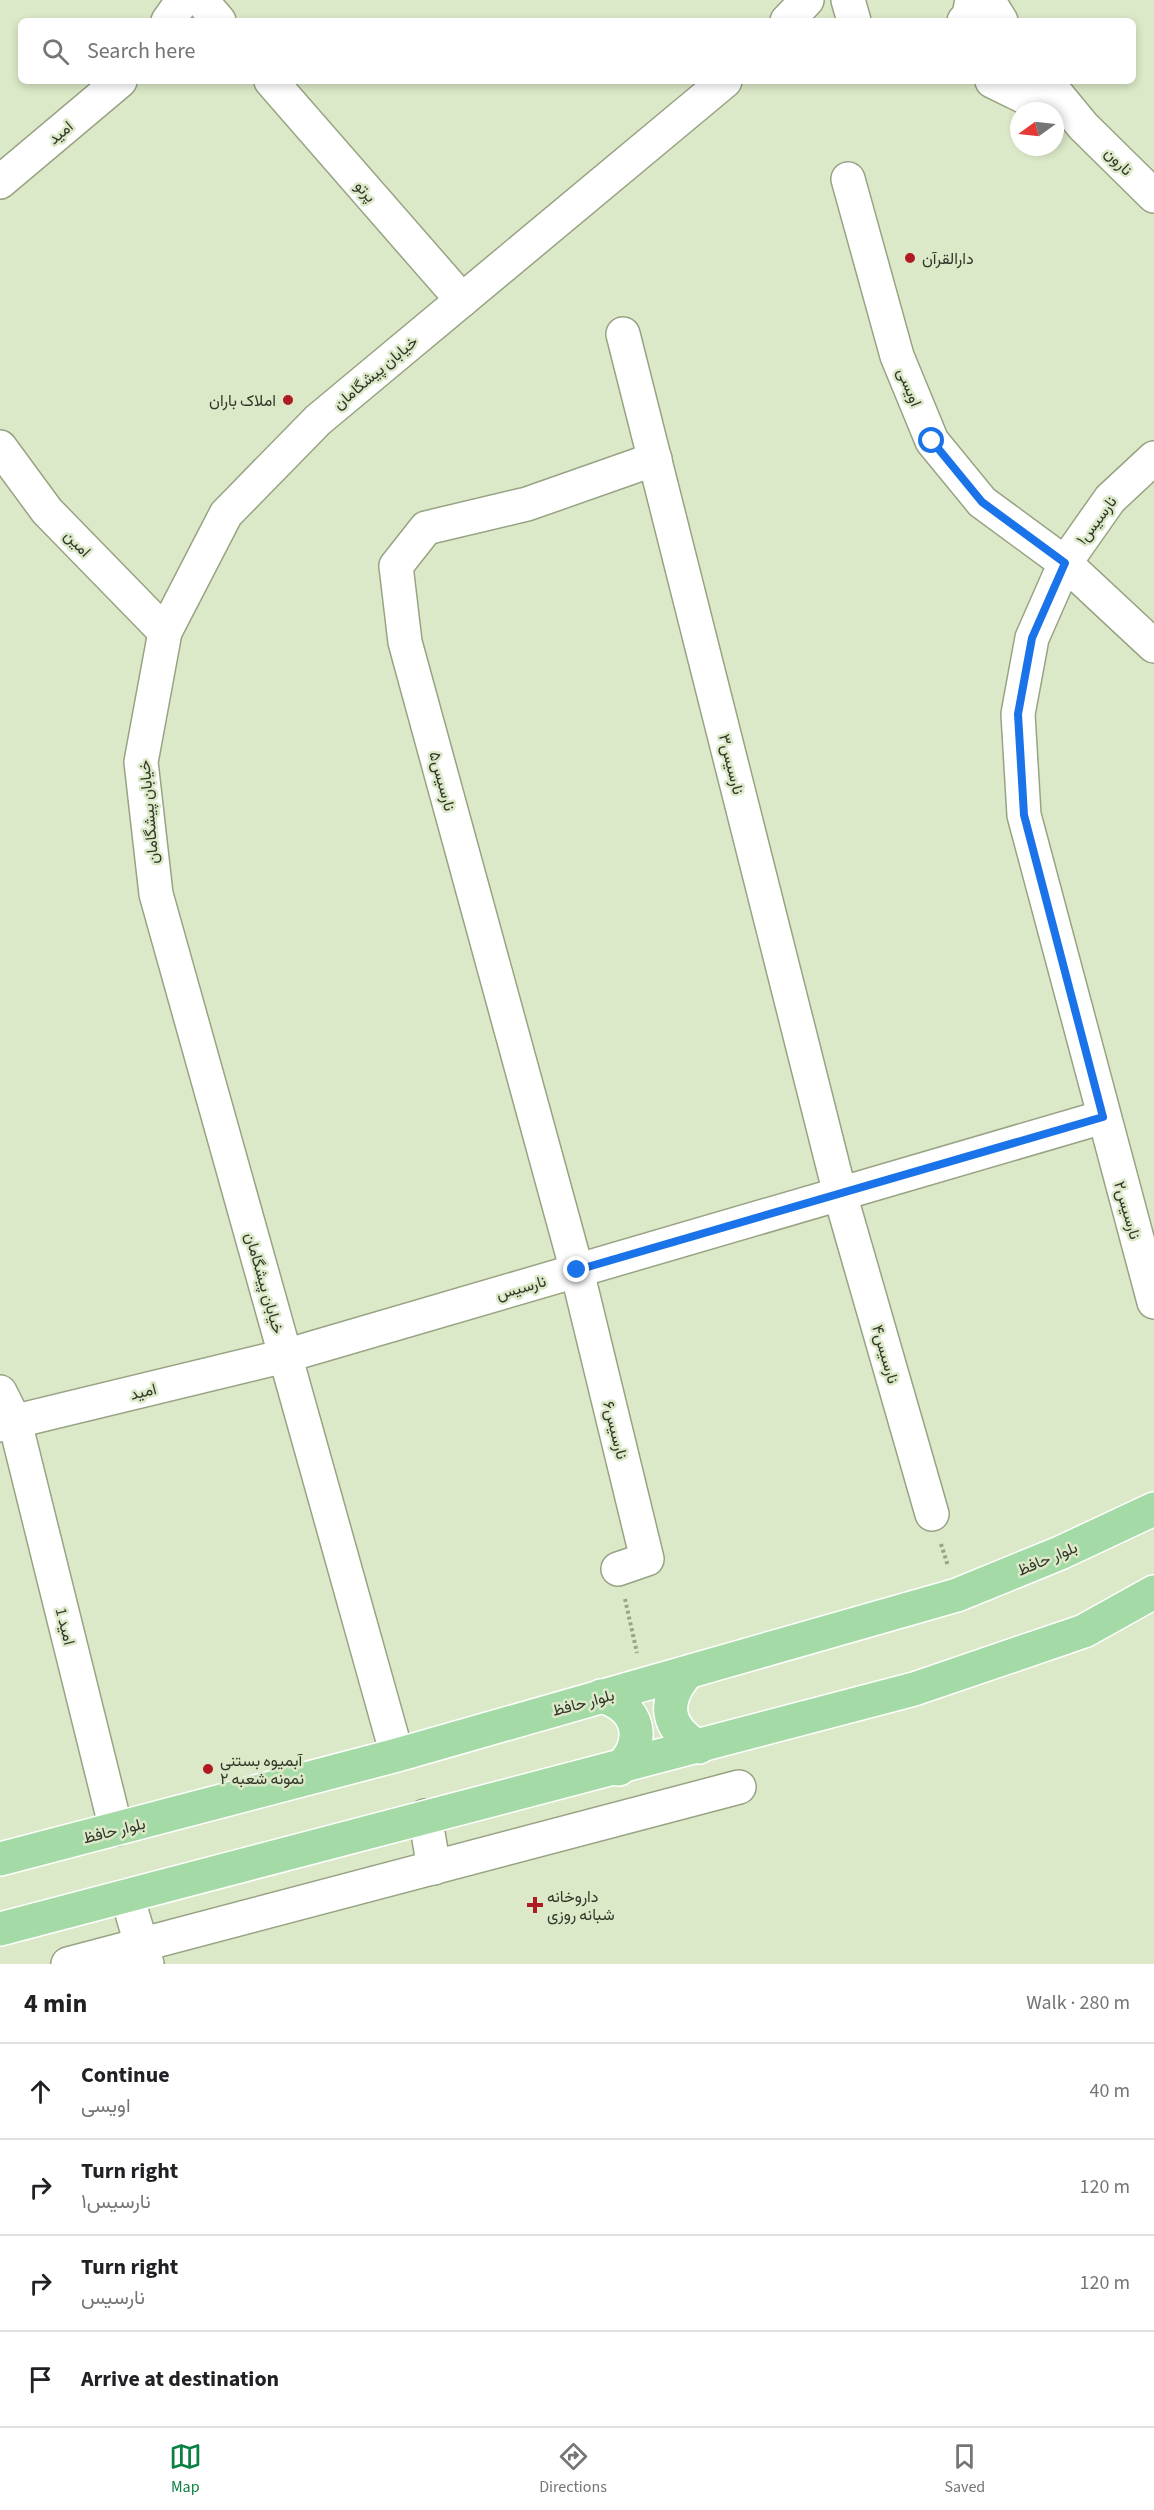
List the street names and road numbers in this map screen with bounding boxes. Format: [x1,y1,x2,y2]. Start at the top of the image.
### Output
street label: امید [43,116,78,150]
street label: نارون [1099,143,1137,181]
street label: پرتو [350,176,381,207]
street label: خیابان پیشگامان [329,331,423,415]
street label: اویسی [891,365,927,410]
street label: نارسیس۱ [1071,492,1122,550]
street label: امین [59,525,96,562]
street label: نارسیس۳ [713,732,749,797]
street label: نارسیس۵ [424,749,461,813]
street label: خیابان پیشگامان [133,759,165,865]
street label: نارسیس۲ [1108,1179,1146,1242]
street label: خیابان پیشگامان [239,1230,289,1337]
street label: نارسیس [494,1270,549,1306]
street label: نارسیس۴ [866,1322,904,1386]
street label: امید [128,1378,159,1406]
street label: نارسیس۶ [597,1399,633,1462]
street label: بلوار حافظ [1014,1536,1081,1582]
street label: امید 1 [50,1605,80,1647]
street label: بلوار حافظ [550,1684,617,1722]
street label: بلوار حافظ [81,1813,148,1849]

